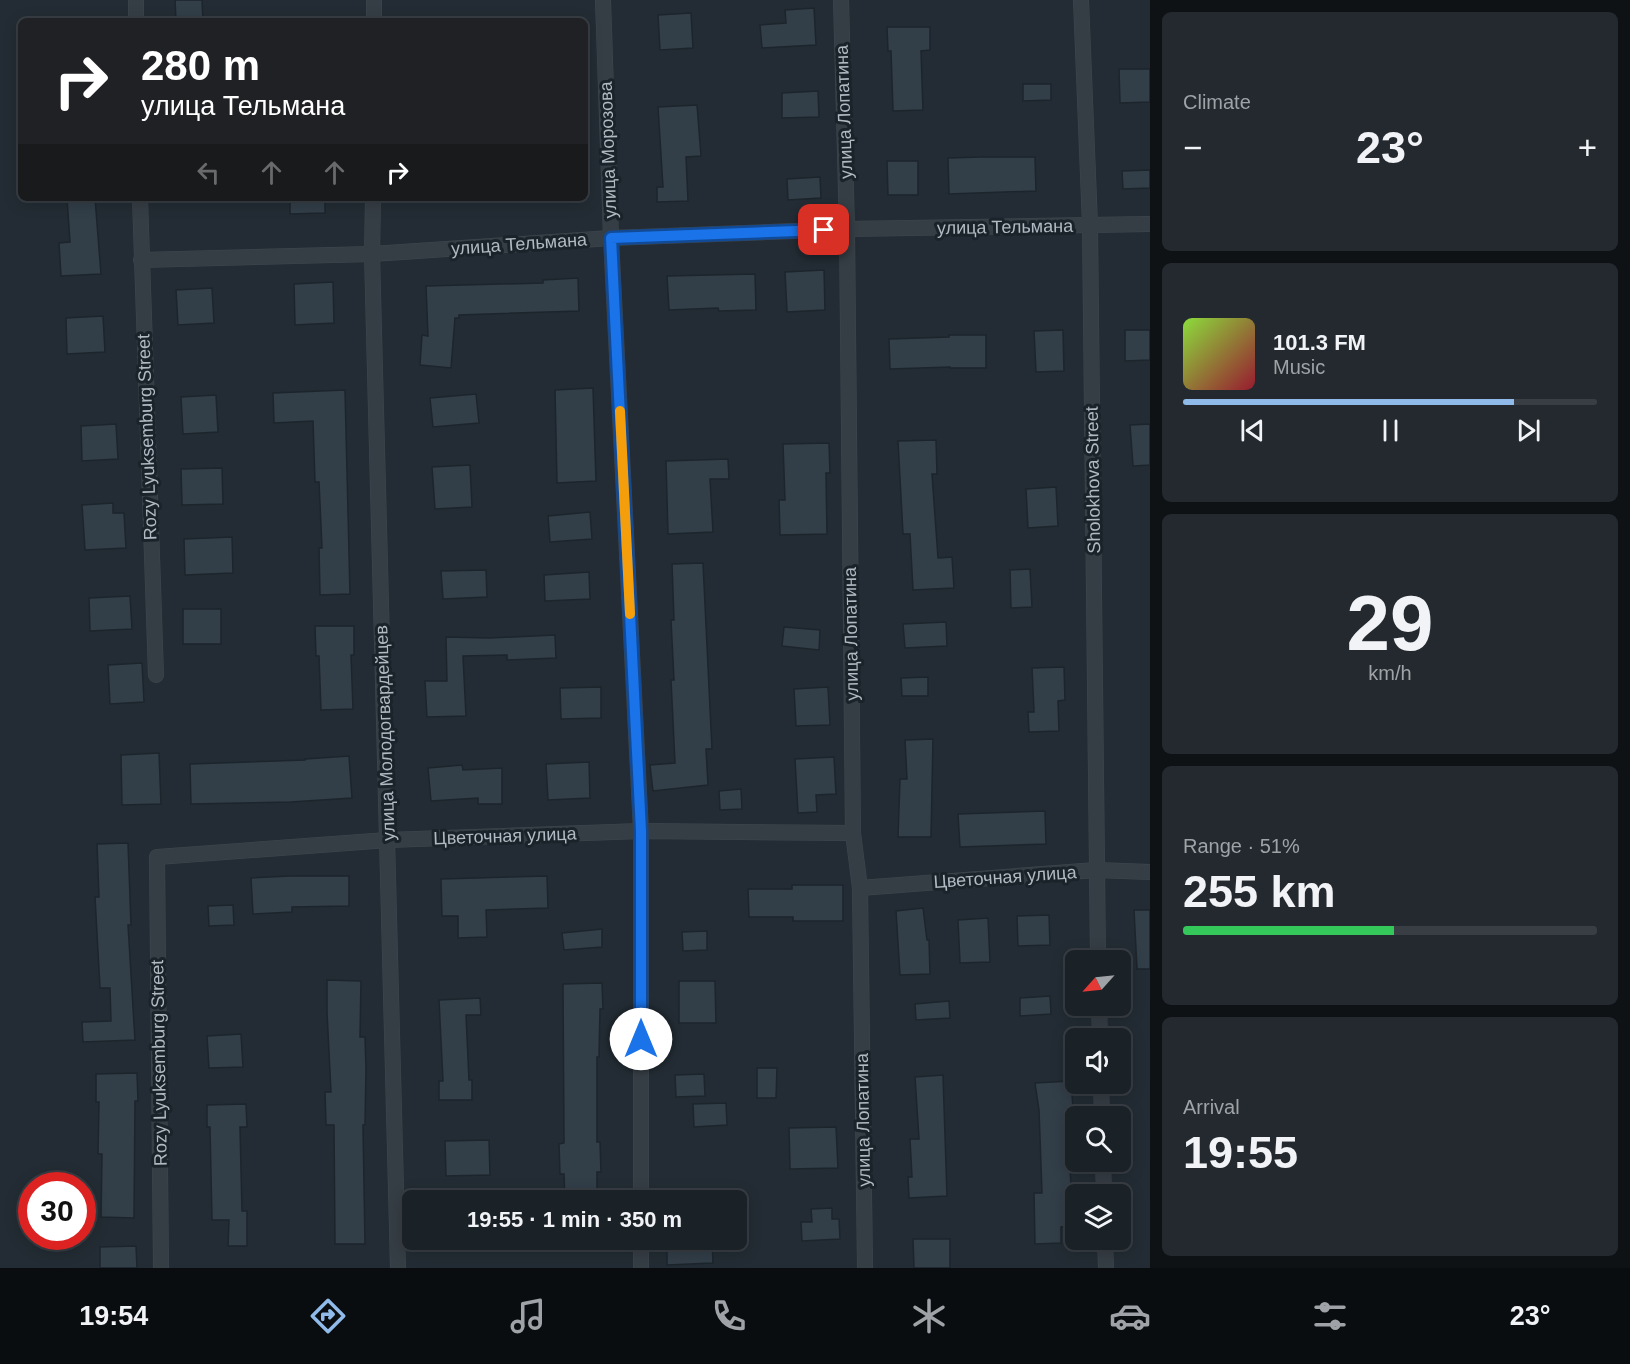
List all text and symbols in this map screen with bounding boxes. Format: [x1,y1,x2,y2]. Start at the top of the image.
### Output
icon: right [42,42,120,120]
text: 280 m [141,42,260,89]
street label: улица Лопатина [832,44,856,179]
street label: улица Морозова [596,80,620,219]
text: улица Тельмана [141,91,345,121]
text: Climate [1183,91,1251,113]
text: 23° [1356,122,1424,173]
text: − [1183,129,1202,166]
text: + [1578,129,1597,166]
icon: left [192,156,225,189]
icon: ahead [255,156,288,189]
icon: ahead [318,156,351,189]
icon: right [381,156,414,189]
pin [798,204,849,255]
icon: arrive [807,213,840,246]
street label: улица Тельмана [937,216,1074,238]
street label: улица Тельмана [450,229,589,259]
text: 101.3 FM [1273,330,1366,355]
street label: Rozy Lyuksemburg Street [133,334,161,540]
text: Music [1273,356,1325,378]
street label: Sholokhova Street [1082,406,1104,554]
icon: previous [1236,414,1269,447]
icon: pause [1374,414,1407,447]
icon: next [1512,414,1545,447]
street label: улица Лопатина [840,566,862,701]
text: 29 [1347,579,1433,667]
street label: улица Молодогвардейцев [371,625,399,841]
text: km/h [1368,662,1412,684]
street label: Цветочная улица [433,823,578,848]
text: Range · 51% [1183,835,1300,857]
street label: Цветочная улица [933,862,1078,892]
text: 255 km [1183,866,1336,917]
north arrow [1065,950,1131,1016]
map controls [1065,950,1131,1250]
street label: Rozy Lyuksemburg Street [147,960,171,1166]
position arrow [609,1007,673,1071]
button: sound [1065,1028,1131,1094]
street label: улица Лопатина [852,1052,874,1187]
text: Arrival [1183,1096,1240,1118]
button: search [1065,1106,1131,1172]
text: 19:55 [1183,1127,1298,1178]
speed limit sign: 30 [18,1172,96,1250]
button: layers [1065,1184,1131,1250]
text: 19:55 · 1 min · 350 m [467,1207,682,1232]
icon: directions [307,1295,349,1337]
icon: music [507,1295,549,1337]
icon: phone [708,1295,750,1337]
icon: climate [908,1295,950,1337]
icon: car [1109,1295,1151,1337]
icon: filters [1309,1295,1351,1337]
text: 19:54 [79,1301,148,1331]
text: 23° [1510,1301,1551,1331]

